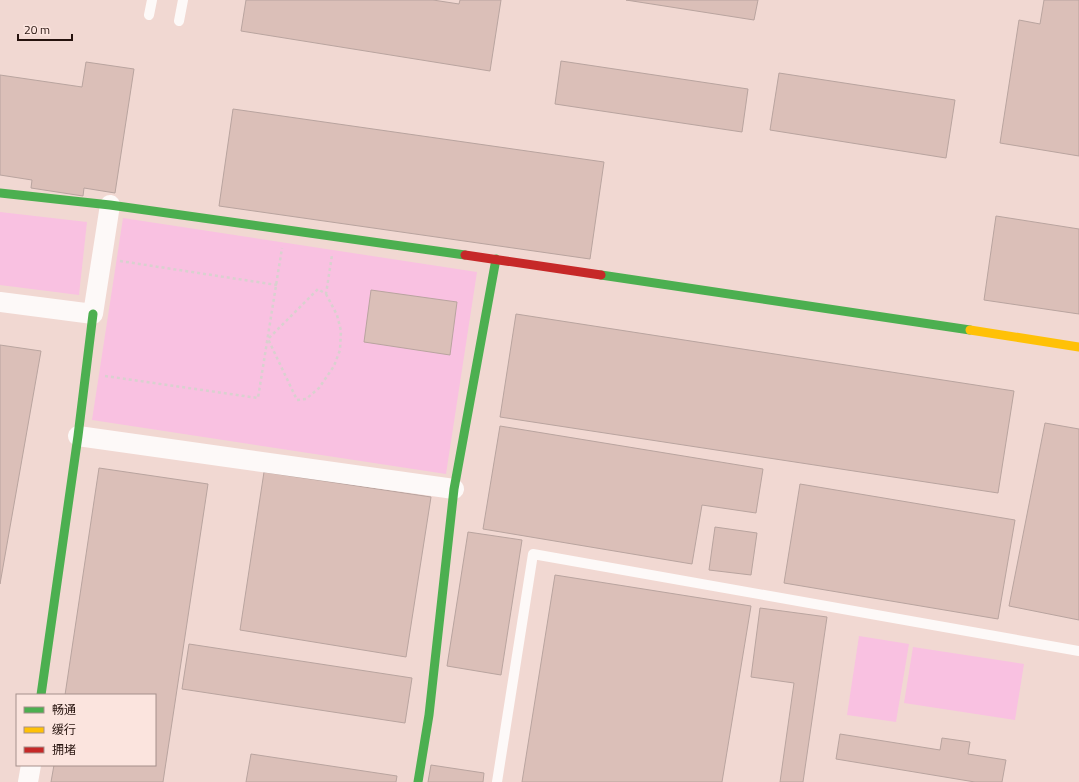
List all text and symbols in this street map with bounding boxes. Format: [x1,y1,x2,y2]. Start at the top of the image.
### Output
scale bar [18,16,72,42]
text: 20 m [24,20,50,39]
legend [16,694,156,766]
text: 畅通 [52,700,76,719]
text: 缓行 [52,720,76,739]
text: 拥堵 [52,740,76,759]

